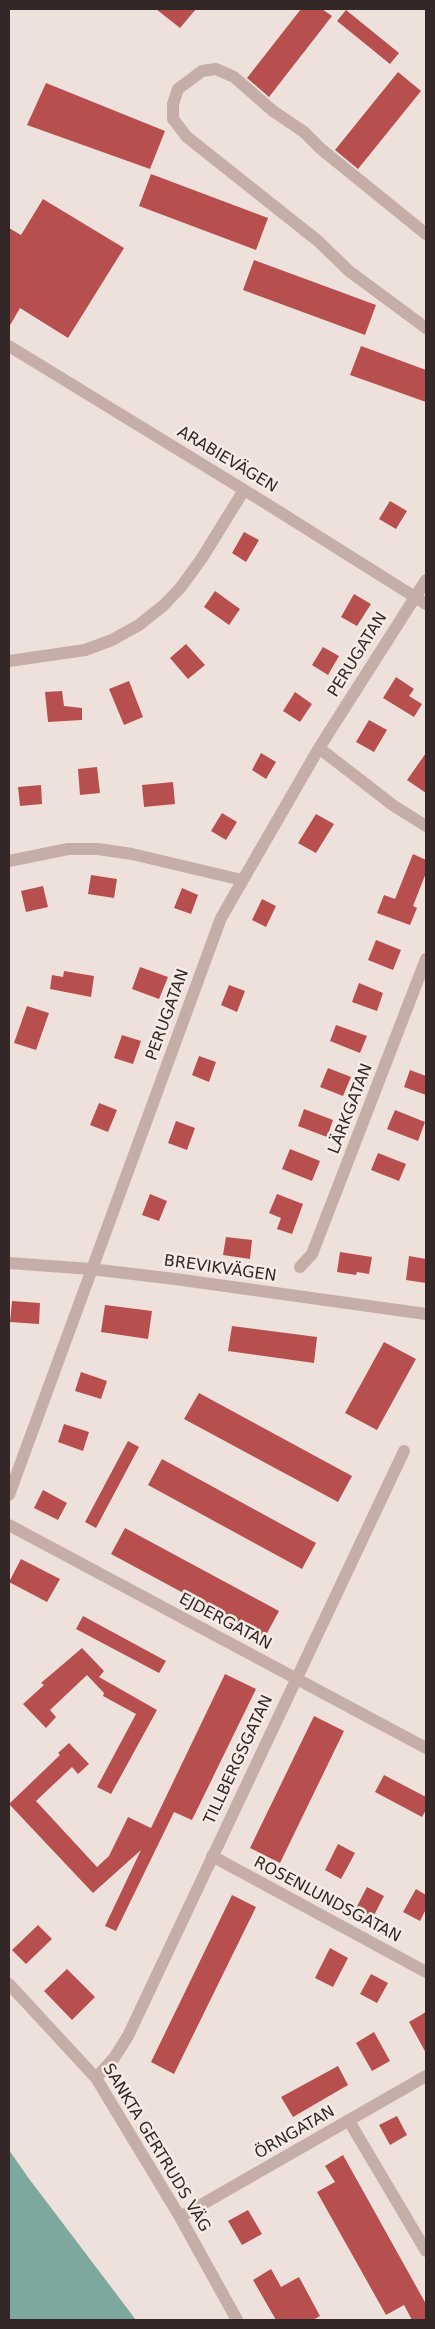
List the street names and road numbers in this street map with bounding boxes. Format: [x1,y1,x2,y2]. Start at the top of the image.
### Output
street label: ARABIEVÄGEN [174,423,280,497]
street label: PERUGATAN [324,609,392,701]
street label: PERUGATAN [143,967,193,1063]
street label: LÄRKGATAN [325,1061,377,1157]
street label: BREVIKVÄGEN [163,1252,277,1286]
street label: EJDERGATAN [175,1590,275,1654]
street label: TILLBERGSGATAN [201,1692,277,1828]
street label: ROSENLUNDSGATAN [250,1853,404,1947]
street label: SANKTA GERTRUDS VÄG [98,2060,214,2236]
street label: ÖRNGATAN [252,2102,338,2164]

